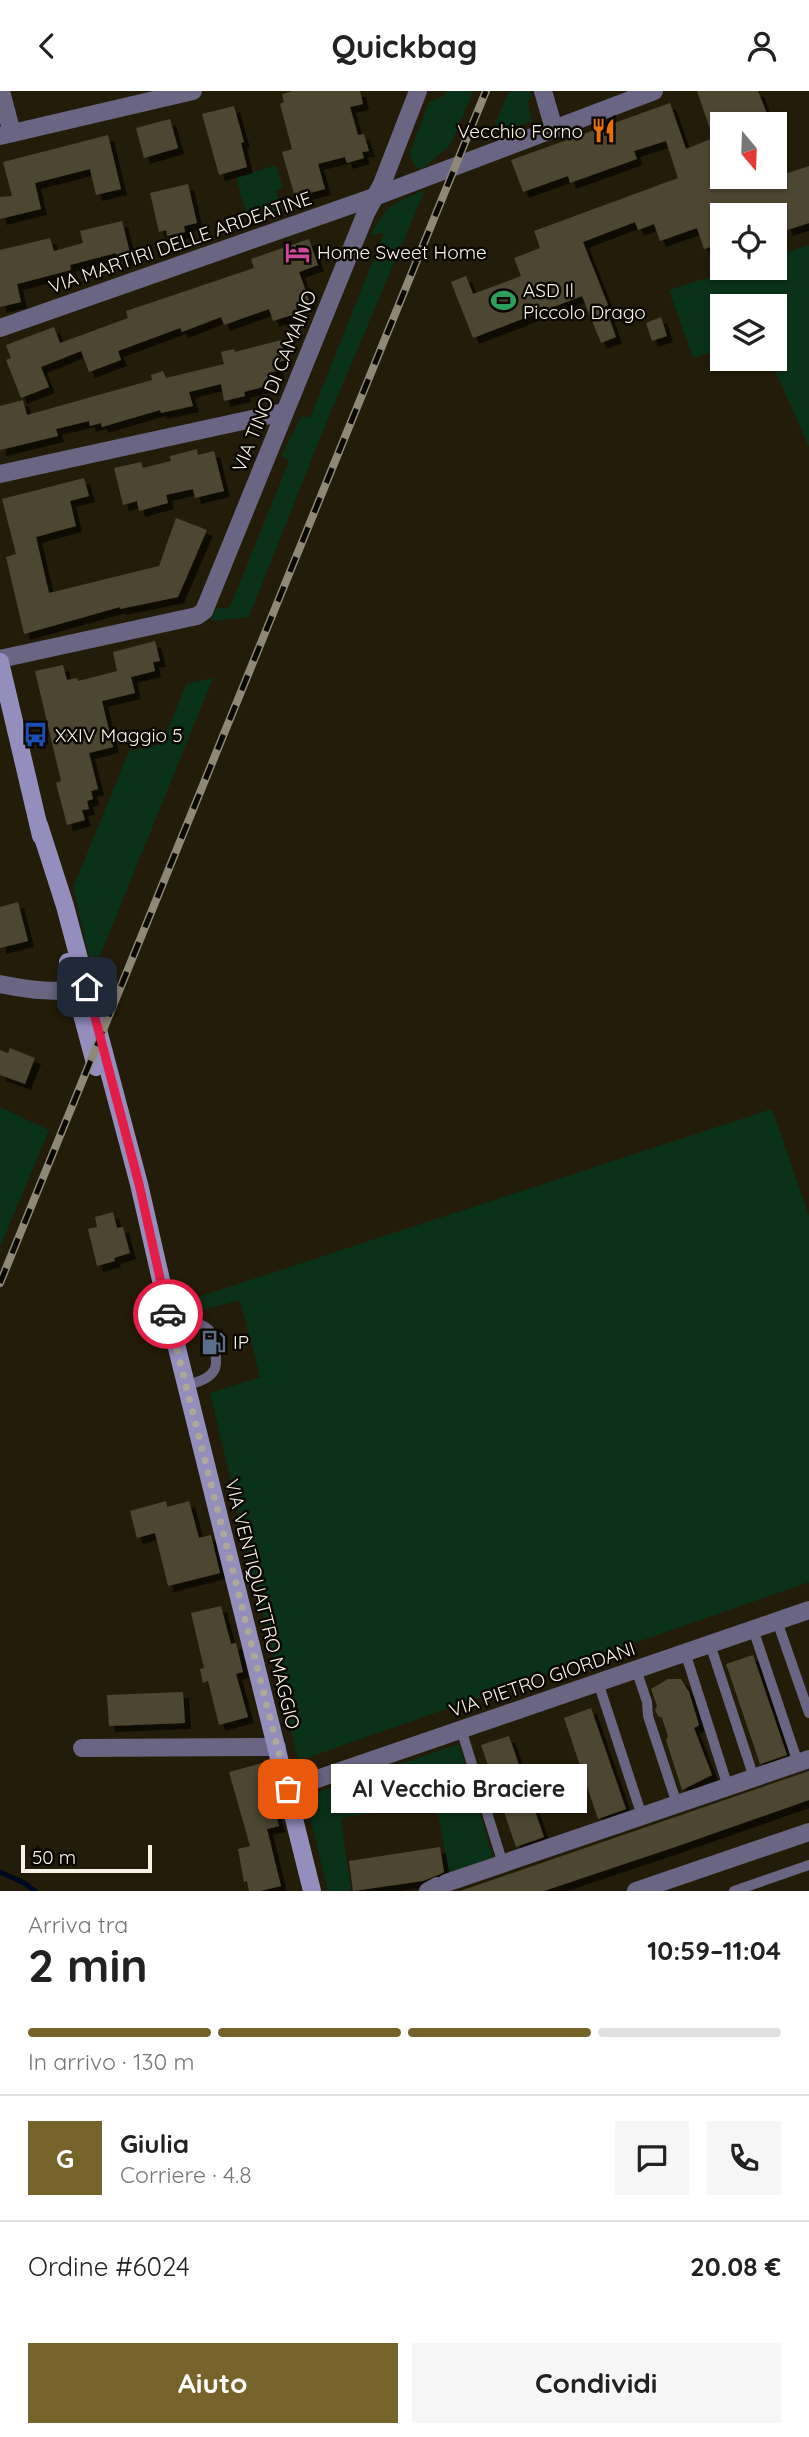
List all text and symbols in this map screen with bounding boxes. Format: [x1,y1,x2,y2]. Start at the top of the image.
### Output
text: Quickbag [332,26,477,66]
icon: back [28,27,66,65]
icon: person [743,27,781,65]
north arrow [710,112,788,189]
map controls [710,112,787,371]
restaurant icon: Vecchio Forno [589,117,617,145]
place label: Vecchio Forno [457,119,583,143]
street label: VIA MARTIRI DELLE ARDEATINE [45,186,315,298]
button: locate [710,203,787,280]
hotel icon: Home Sweet Home [283,238,311,266]
place label: Home Sweet Home [317,240,487,264]
place label: ASD Il Piccolo Drago [523,278,646,324]
street label: VIA TINO DI CAMAINO [227,287,321,475]
sports icon: ASD Il Piccolo Drago [489,287,517,315]
button: layers [710,294,787,371]
bus stop icon: XXIV Maggio 5 [21,721,49,749]
place label: XXIV Maggio 5 [55,723,183,747]
pin [57,957,117,1017]
icon: home [68,968,106,1006]
courier [133,1279,203,1349]
icon: car [149,1295,187,1333]
fuel station icon: IP [199,1328,227,1356]
place label: IP [233,1330,249,1354]
street label: VIA VENTIQUATTRO MAGGIO [220,1476,306,1732]
street label: VIA PIETRO GIORDANI [446,1636,638,1722]
pin [258,1759,318,1819]
callout: Al Vecchio Braciere [330,1765,586,1813]
icon: bag [269,1770,307,1808]
text: Al Vecchio Braciere [353,1774,565,1803]
scale bar [21,1842,152,1874]
text: 50 m [32,1845,76,1869]
text: Arriva tra [28,1910,128,1939]
text: 10:59–11:04 [647,1934,781,1967]
text: 2 min [28,1936,148,1994]
text: In arrivo · 130 m [28,2047,194,2076]
button: chat [615,2121,689,2195]
button: phone [707,2121,781,2195]
text: Giulia [120,2127,189,2160]
text: G [56,2142,74,2175]
text: Corriere · 4.8 [120,2160,252,2189]
text: Ordine #6024 [28,2250,190,2283]
text: 20.08 € [690,2250,781,2283]
button: Aiuto [28,2343,398,2423]
button: Condividi [412,2343,781,2423]

